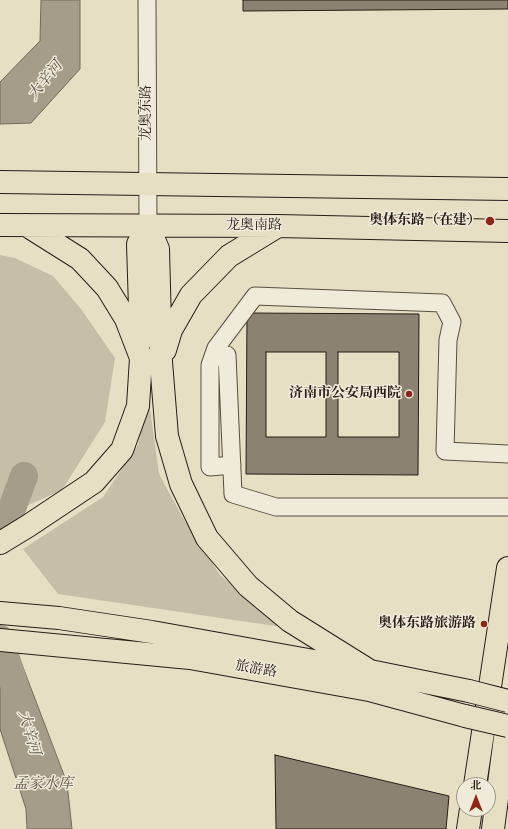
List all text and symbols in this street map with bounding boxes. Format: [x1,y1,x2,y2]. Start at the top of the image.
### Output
water label: 大辛河 [25,58,67,104]
street label: 龙奥东路 [139,85,155,141]
place label: 奥体东路（在建） [369,213,481,229]
marker: 奥体东路（在建） [484,215,496,227]
street label: 龙奥南路 [226,218,282,234]
place label: 济南市公安局西院 [289,386,401,402]
marker: 济南市公安局西院 [404,389,414,399]
place label: 奥体东路旅游路 [378,616,476,632]
marker: 奥体东路旅游路 [479,619,489,629]
street label: 旅游路 [234,658,278,682]
water label: 大辛河 [13,709,43,757]
water label: 孟家水库 [13,776,73,794]
north arrow [456,777,496,817]
text: 北 [471,779,482,793]

